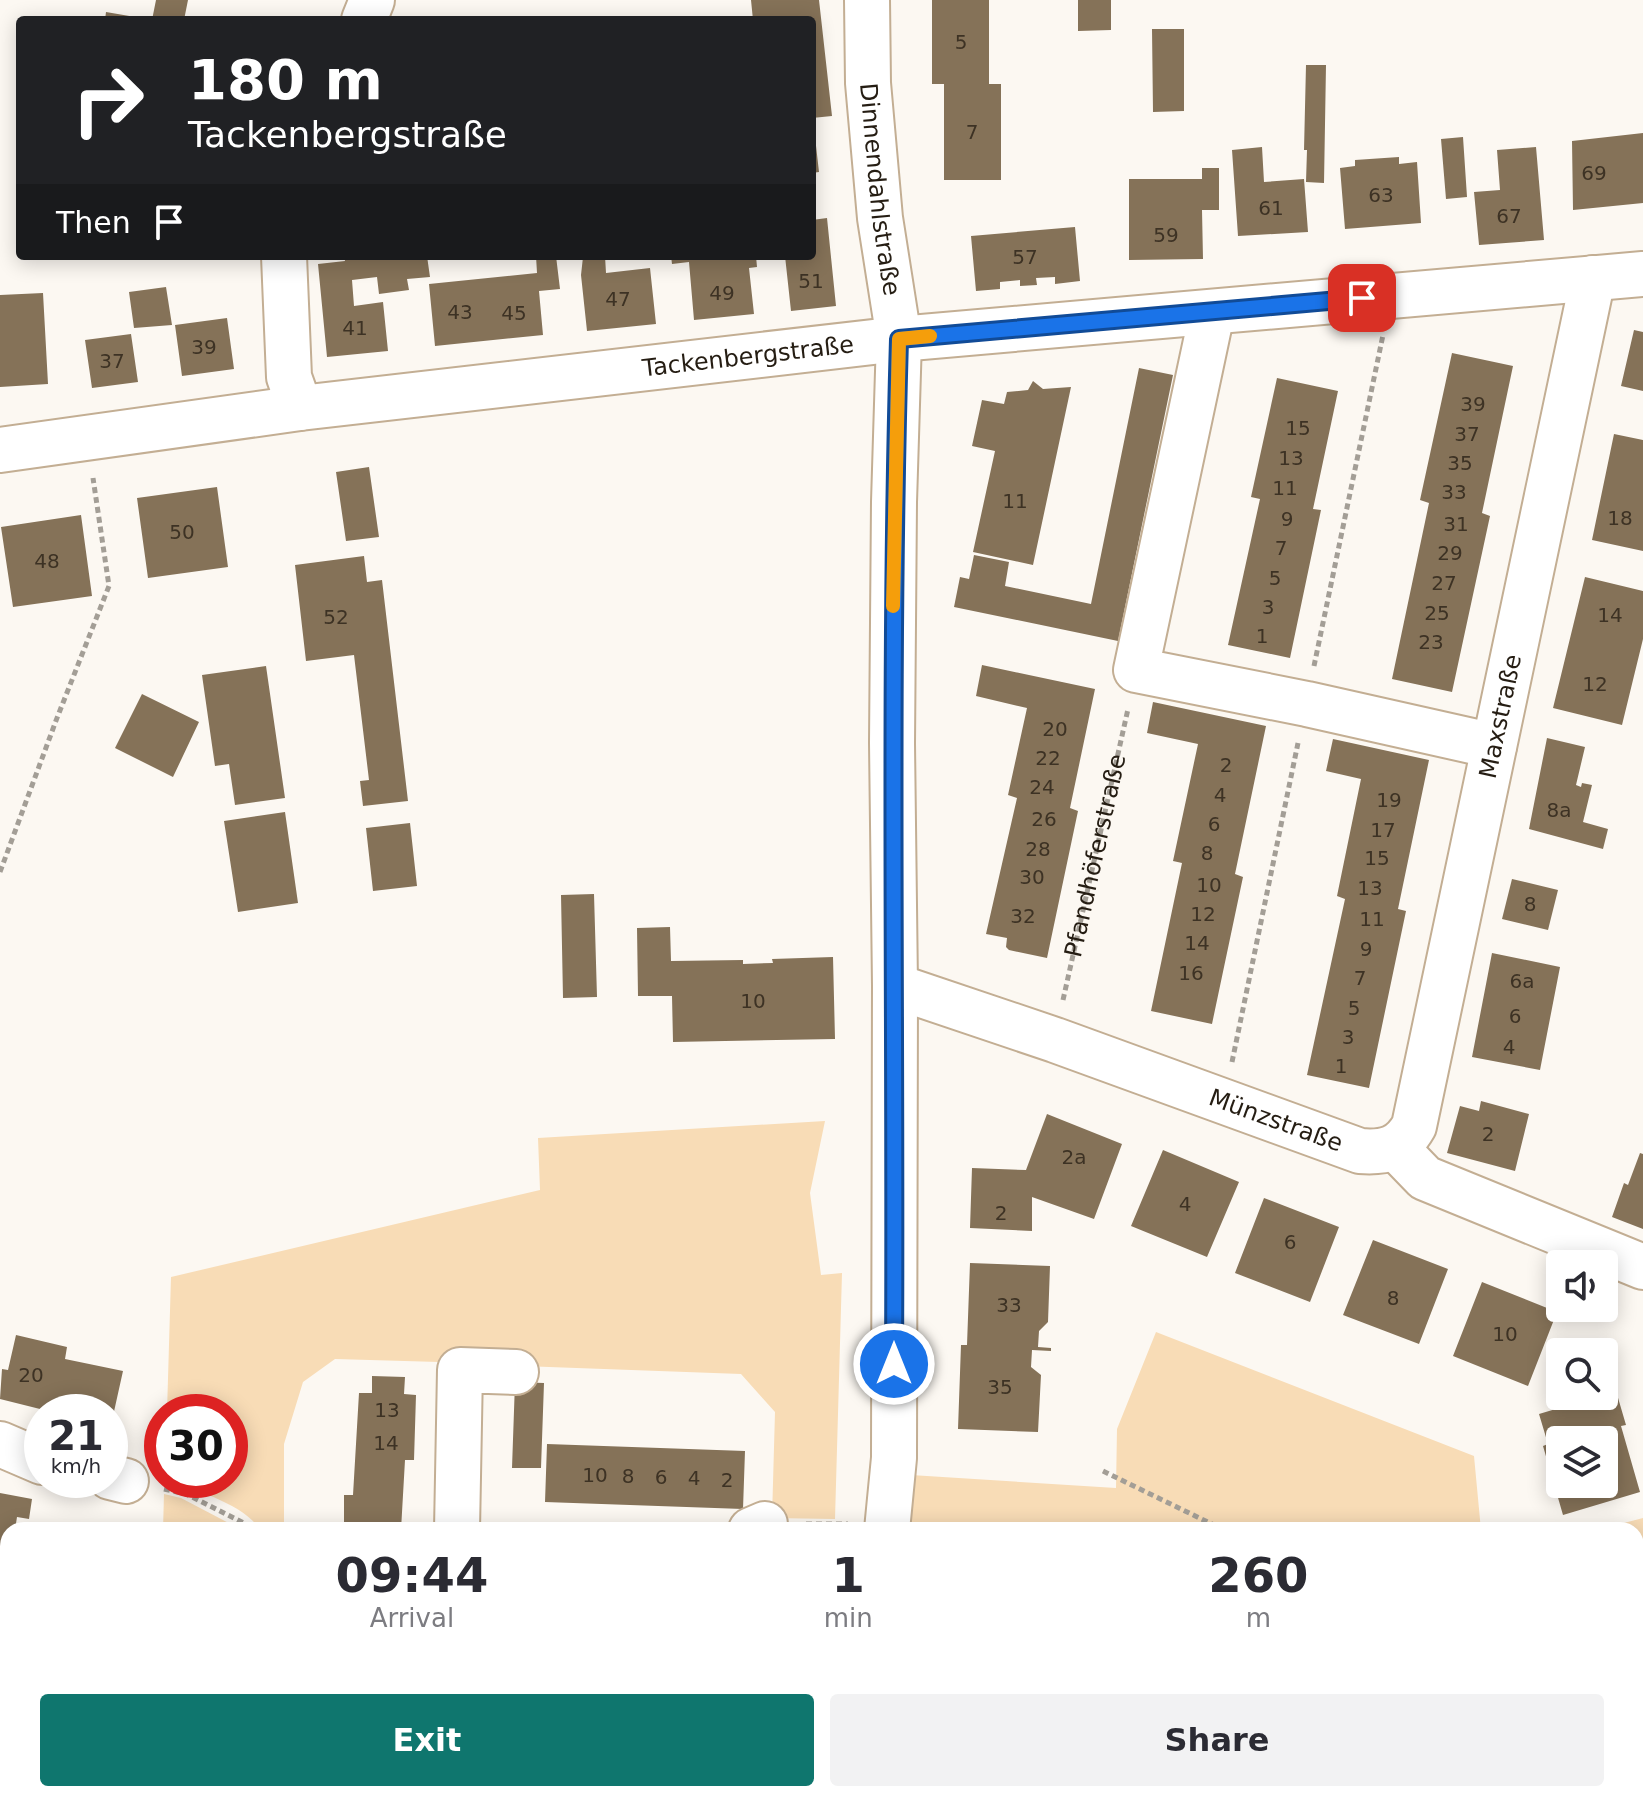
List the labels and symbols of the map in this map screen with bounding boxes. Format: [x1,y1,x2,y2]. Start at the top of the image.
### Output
house number: 5 [955,30,967,54]
street label: Dinnendahlstraße [854,82,906,298]
house number: 7 [966,120,978,144]
house number: 69 [1581,161,1607,185]
house number: 63 [1368,183,1394,207]
house number: 61 [1258,196,1284,220]
house number: 67 [1496,204,1522,228]
house number: 59 [1153,223,1179,247]
house number: 57 [1012,245,1038,269]
pin [1328,264,1396,332]
house number: 51 [798,269,824,293]
house number: 49 [709,281,735,305]
house number: 47 [605,287,631,311]
house number: 43 [447,300,473,324]
house number: 45 [501,301,527,325]
house number: 41 [342,316,368,340]
street label: Tackenbergstraße [640,330,855,383]
house number: 39 [191,335,217,359]
house number: 37 [99,349,125,373]
house number: 39 [1460,392,1486,416]
house number: 15 [1285,416,1311,440]
house number: 37 [1454,422,1480,446]
house number: 13 [1278,446,1304,470]
house number: 35 [1447,451,1473,475]
house number: 11 [1272,476,1298,500]
house number: 33 [1441,480,1467,504]
house number: 11 [1002,489,1028,513]
house number: 18 [1607,506,1633,530]
house number: 9 [1281,507,1293,531]
house number: 31 [1443,512,1469,536]
house number: 50 [169,520,195,544]
house number: 7 [1275,536,1287,560]
house number: 29 [1437,541,1463,565]
house number: 48 [34,549,60,573]
house number: 5 [1269,566,1281,590]
house number: 27 [1431,571,1457,595]
house number: 3 [1262,595,1274,619]
house number: 25 [1424,601,1450,625]
house number: 14 [1597,603,1623,627]
house number: 52 [323,605,349,629]
house number: 1 [1256,624,1268,648]
house number: 23 [1418,630,1444,654]
street label: Maxstraße [1474,652,1527,781]
house number: 12 [1582,672,1608,696]
house number: 20 [1042,717,1068,741]
house number: 22 [1035,746,1061,770]
street label: Pfandhöferstraße [1059,751,1132,960]
house number: 2 [1220,753,1232,777]
house number: 24 [1029,775,1055,799]
house number: 4 [1214,783,1226,807]
house number: 19 [1376,788,1402,812]
house number: 8a [1547,798,1571,822]
house number: 26 [1031,807,1057,831]
house number: 6 [1208,812,1220,836]
house number: 17 [1370,818,1396,842]
house number: 28 [1025,837,1051,861]
house number: 8 [1201,841,1213,865]
house number: 15 [1364,846,1390,870]
house number: 30 [1019,865,1045,889]
house number: 10 [1196,873,1222,897]
house number: 13 [1357,876,1383,900]
house number: 8 [1524,892,1536,916]
house number: 12 [1190,902,1216,926]
house number: 32 [1010,904,1036,928]
house number: 11 [1359,907,1385,931]
house number: 14 [1184,931,1210,955]
house number: 9 [1360,937,1372,961]
house number: 16 [1178,961,1204,985]
house number: 7 [1354,966,1366,990]
house number: 6a [1510,969,1534,993]
house number: 10 [740,989,766,1013]
house number: 5 [1348,996,1360,1020]
house number: 6 [1509,1004,1521,1028]
house number: 3 [1342,1025,1354,1049]
house number: 4 [1503,1035,1515,1059]
house number: 1 [1335,1054,1347,1078]
street label: Münzstraße [1205,1083,1347,1158]
house number: 2 [1482,1122,1494,1146]
house number: 2a [1062,1145,1086,1169]
house number: 4 [1179,1192,1191,1216]
house number: 2 [995,1201,1007,1225]
house number: 6 [1284,1230,1296,1254]
house number: 8 [1387,1286,1399,1310]
house number: 33 [996,1293,1022,1317]
position arrow [852,1322,936,1406]
house number: 10 [1492,1322,1518,1346]
house number: 20 [18,1363,44,1387]
house number: 35 [987,1375,1013,1399]
speed limit sign: 30 [144,1394,248,1498]
house number: 13 [374,1398,400,1422]
house number: 14 [373,1431,399,1455]
house number: 10 [582,1463,608,1487]
house number: 8 [622,1464,634,1488]
house number: 6 [655,1465,667,1489]
house number: 4 [688,1466,700,1490]
house number: 2 [721,1468,733,1492]

